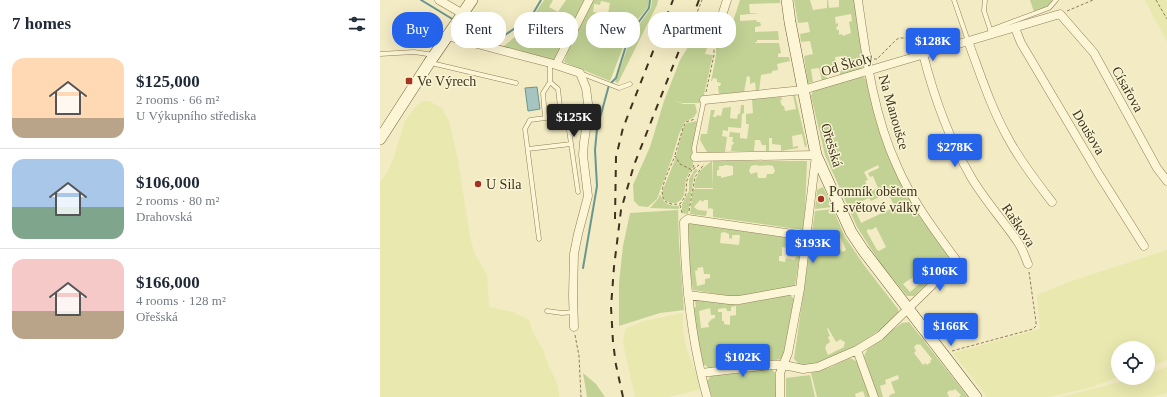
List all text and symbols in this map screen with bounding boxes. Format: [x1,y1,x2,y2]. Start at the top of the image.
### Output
chip: Buy [392,12,443,48]
chip: Rent [451,12,506,48]
chip: Filters [514,12,578,48]
chip: New [586,12,640,48]
chip: Apartment [648,12,736,48]
icon: filters [346,13,368,35]
text: 7 homes [12,14,71,33]
pin: $128K [905,28,961,62]
text: $128K [915,33,951,48]
street label: Od Školy [819,49,875,79]
street label: Císařova [1109,64,1147,115]
text: $125,000 [136,72,200,91]
street label: Na Manoušce [876,73,911,151]
icon: home [44,74,92,122]
place label: Ve Výrech [417,74,476,89]
marker: Ve Výrech [404,76,414,86]
text: 2 rooms · 66 m² [136,92,219,107]
pin: $125K [546,104,602,138]
street label: Doušova [1069,107,1108,158]
text: U Výkupního střediska [136,108,256,123]
text: $125K [556,109,592,124]
street label: Ořešská [818,121,846,170]
pin: $278K [927,134,983,168]
text: $278K [937,139,973,154]
text: $106,000 [136,173,200,192]
icon: home [44,175,92,223]
place label: U Sila [486,177,522,192]
marker: U Sila [473,179,483,189]
place label: Pomník obětem 1. světové války [829,184,920,215]
text: 2 rooms · 80 m² [136,193,219,208]
marker: Pomník obětem 1. světové války [816,194,826,204]
street label: Raškova [999,201,1039,250]
text: Drahovská [136,209,192,224]
pin: $193K [785,230,841,264]
text: $193K [795,235,831,250]
pin: $106K [912,258,968,292]
text: $106K [922,263,958,278]
text: $166,000 [136,273,200,292]
icon: home [44,275,92,323]
text: 4 rooms · 128 m² [136,293,226,308]
text: Ořešská [136,309,178,324]
pin: $166K [923,313,979,347]
text: $166K [933,318,969,333]
map controls [1111,341,1155,385]
button: locate [1111,341,1155,385]
pin: $102K [715,344,771,378]
text: $102K [725,349,761,364]

